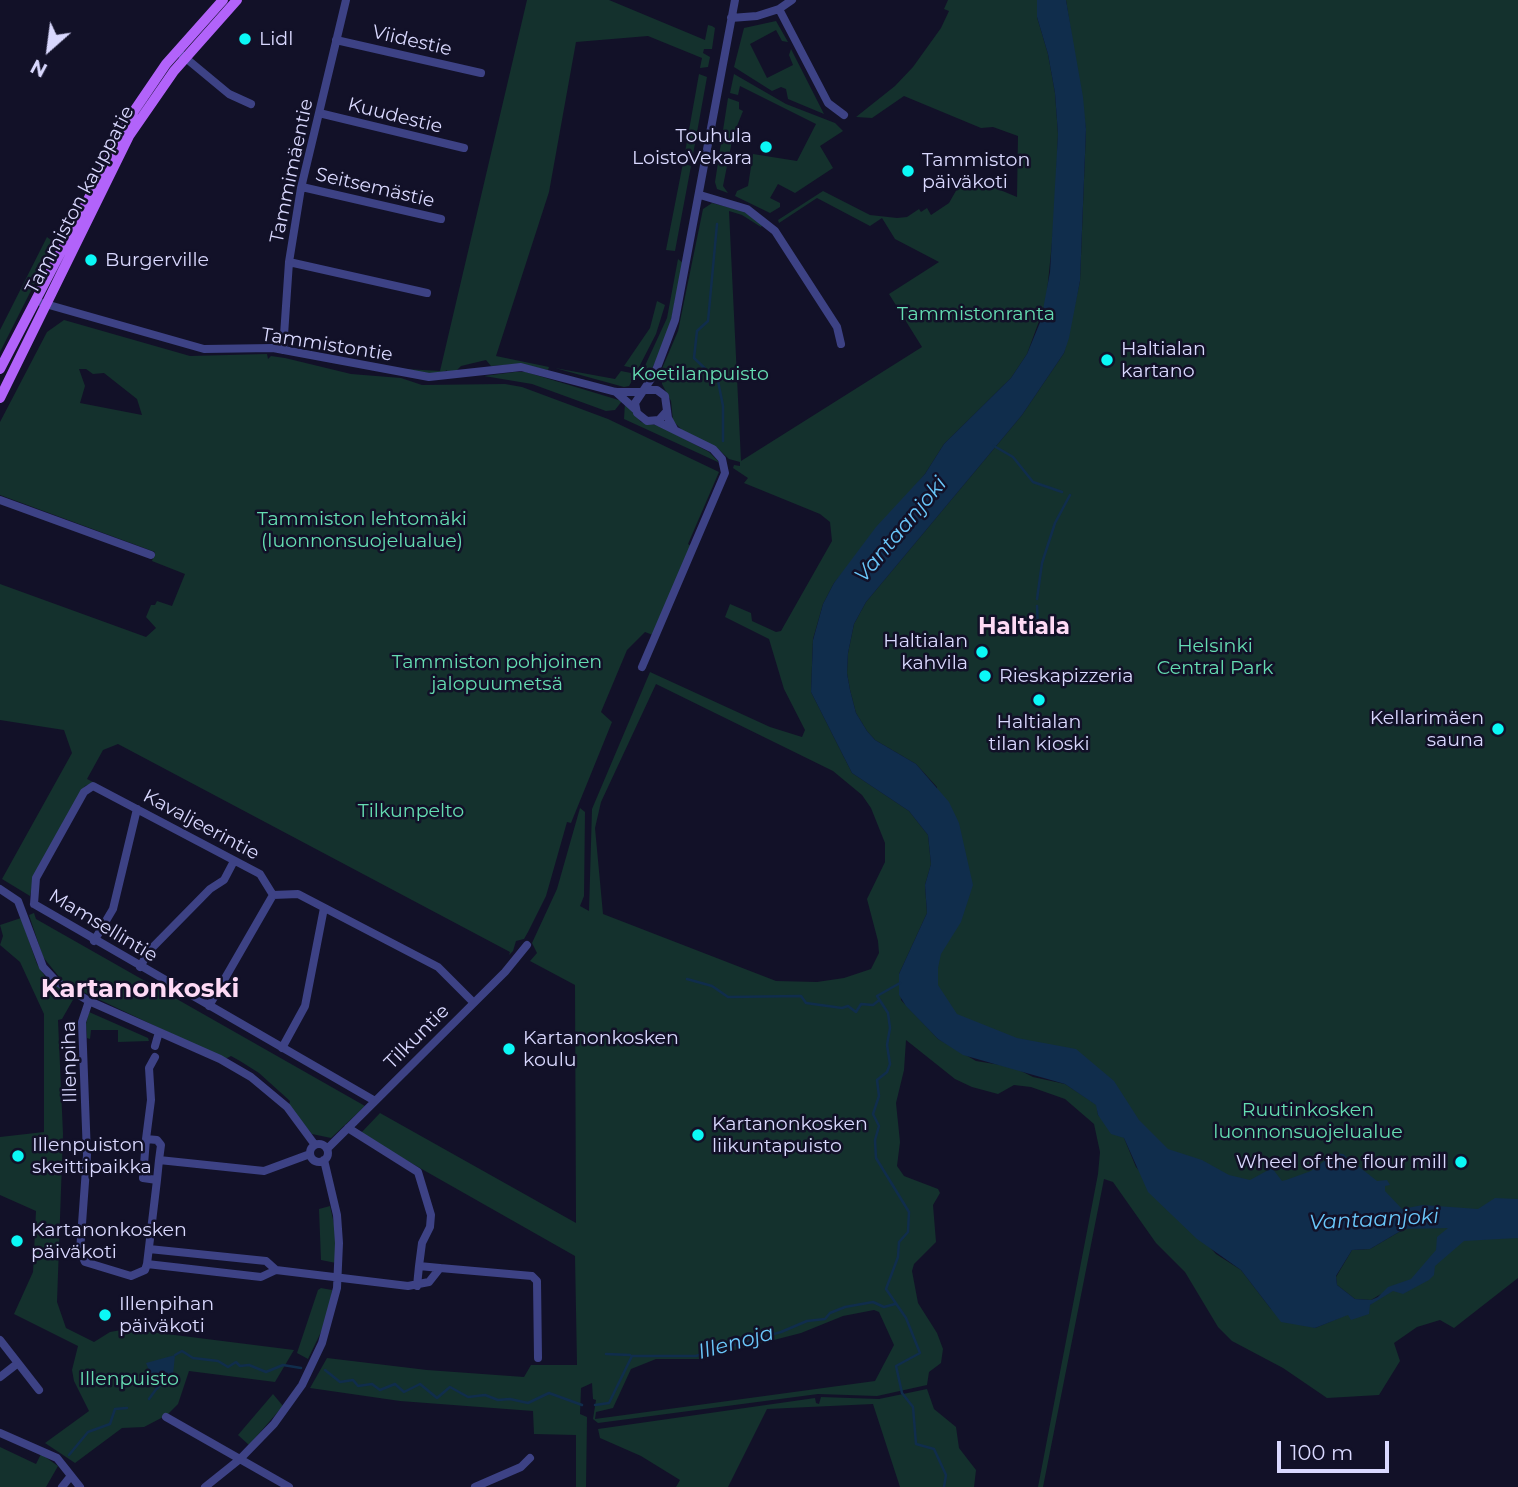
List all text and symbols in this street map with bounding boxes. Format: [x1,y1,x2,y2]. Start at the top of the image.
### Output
north arrow [14,14,84,84]
street label: Viidestie [370,21,454,61]
place label: Lidl [259,28,293,50]
marker: Lidl [237,31,253,47]
text: N [27,54,51,82]
street label: Kuudestie [345,93,445,139]
street label: Tammimäentie [266,97,318,245]
street label: Tammiston kauppatie [21,102,139,298]
place label: Touhula LoistoVekara [632,125,752,169]
marker: Touhula LoistoVekara [758,139,774,155]
place label: Tammiston päiväkoti [922,149,1030,193]
street label: Seitsemästie [313,163,437,213]
marker: Tammiston päiväkoti [900,163,916,179]
place label: Burgerville [105,249,209,271]
marker: Burgerville [83,252,99,268]
park label: Tammistonranta [897,303,1055,325]
street label: Tammistontie [260,323,394,367]
place label: Haltialan kartano [1121,338,1206,382]
marker: Haltialan kartano [1099,352,1115,368]
park label: Koetilanpuisto [631,363,769,385]
water label: Vantaanjoki [850,472,952,588]
park label: Tammiston lehtomäki (luonnonsuojelualue) [257,508,467,552]
district label: Haltiala [978,613,1070,641]
place label: Haltialan kahvila [883,630,968,674]
park label: Helsinki Central Park [1157,635,1273,679]
marker: Haltialan kahvila [974,644,990,660]
park label: Tammiston pohjoinen jalopuumetsä [392,651,602,695]
place label: Rieskapizzeria [999,665,1133,687]
marker: Rieskapizzeria [977,668,993,684]
marker: Haltialan tilan kioski [1031,692,1047,708]
place label: Kellarimäen sauna [1370,707,1484,751]
place label: Haltialan tilan kioski [988,711,1090,755]
marker: Kellarimäen sauna [1490,721,1506,737]
street label: Kavaljeerintie [139,785,263,865]
park label: Tilkunpelto [358,800,464,822]
street label: Mamsellintie [45,885,161,967]
district label: Kartanonkoski [41,973,239,1005]
street label: Tilkuntie [380,1000,454,1074]
street label: Illenpiha [58,1021,82,1103]
place label: Kartanonkosken koulu [523,1027,679,1071]
marker: Kartanonkosken koulu [501,1041,517,1057]
park label: Ruutinkosken luonnonsuojelualue [1213,1099,1403,1143]
place label: Kartanonkosken liikuntapuisto [712,1113,868,1157]
marker: Kartanonkosken liikuntapuisto [690,1127,706,1143]
place label: Illenpuiston skeittipaikka [32,1134,152,1178]
marker: Illenpuiston skeittipaikka [10,1148,26,1164]
place label: Wheel of the flour mill [1236,1151,1447,1173]
marker: Wheel of the flour mill [1453,1154,1469,1170]
water label: Vantaanjoki [1309,1204,1439,1236]
place label: Kartanonkosken päiväkoti [31,1219,187,1263]
marker: Kartanonkosken päiväkoti [9,1233,25,1249]
place label: Illenpihan päiväkoti [119,1293,214,1337]
marker: Illenpihan päiväkoti [97,1307,113,1323]
water label: Illenoja [695,1321,777,1365]
park label: Illenpuisto [79,1368,179,1390]
scale bar [1280,1428,1392,1472]
text: 100 m [1290,1440,1353,1465]

